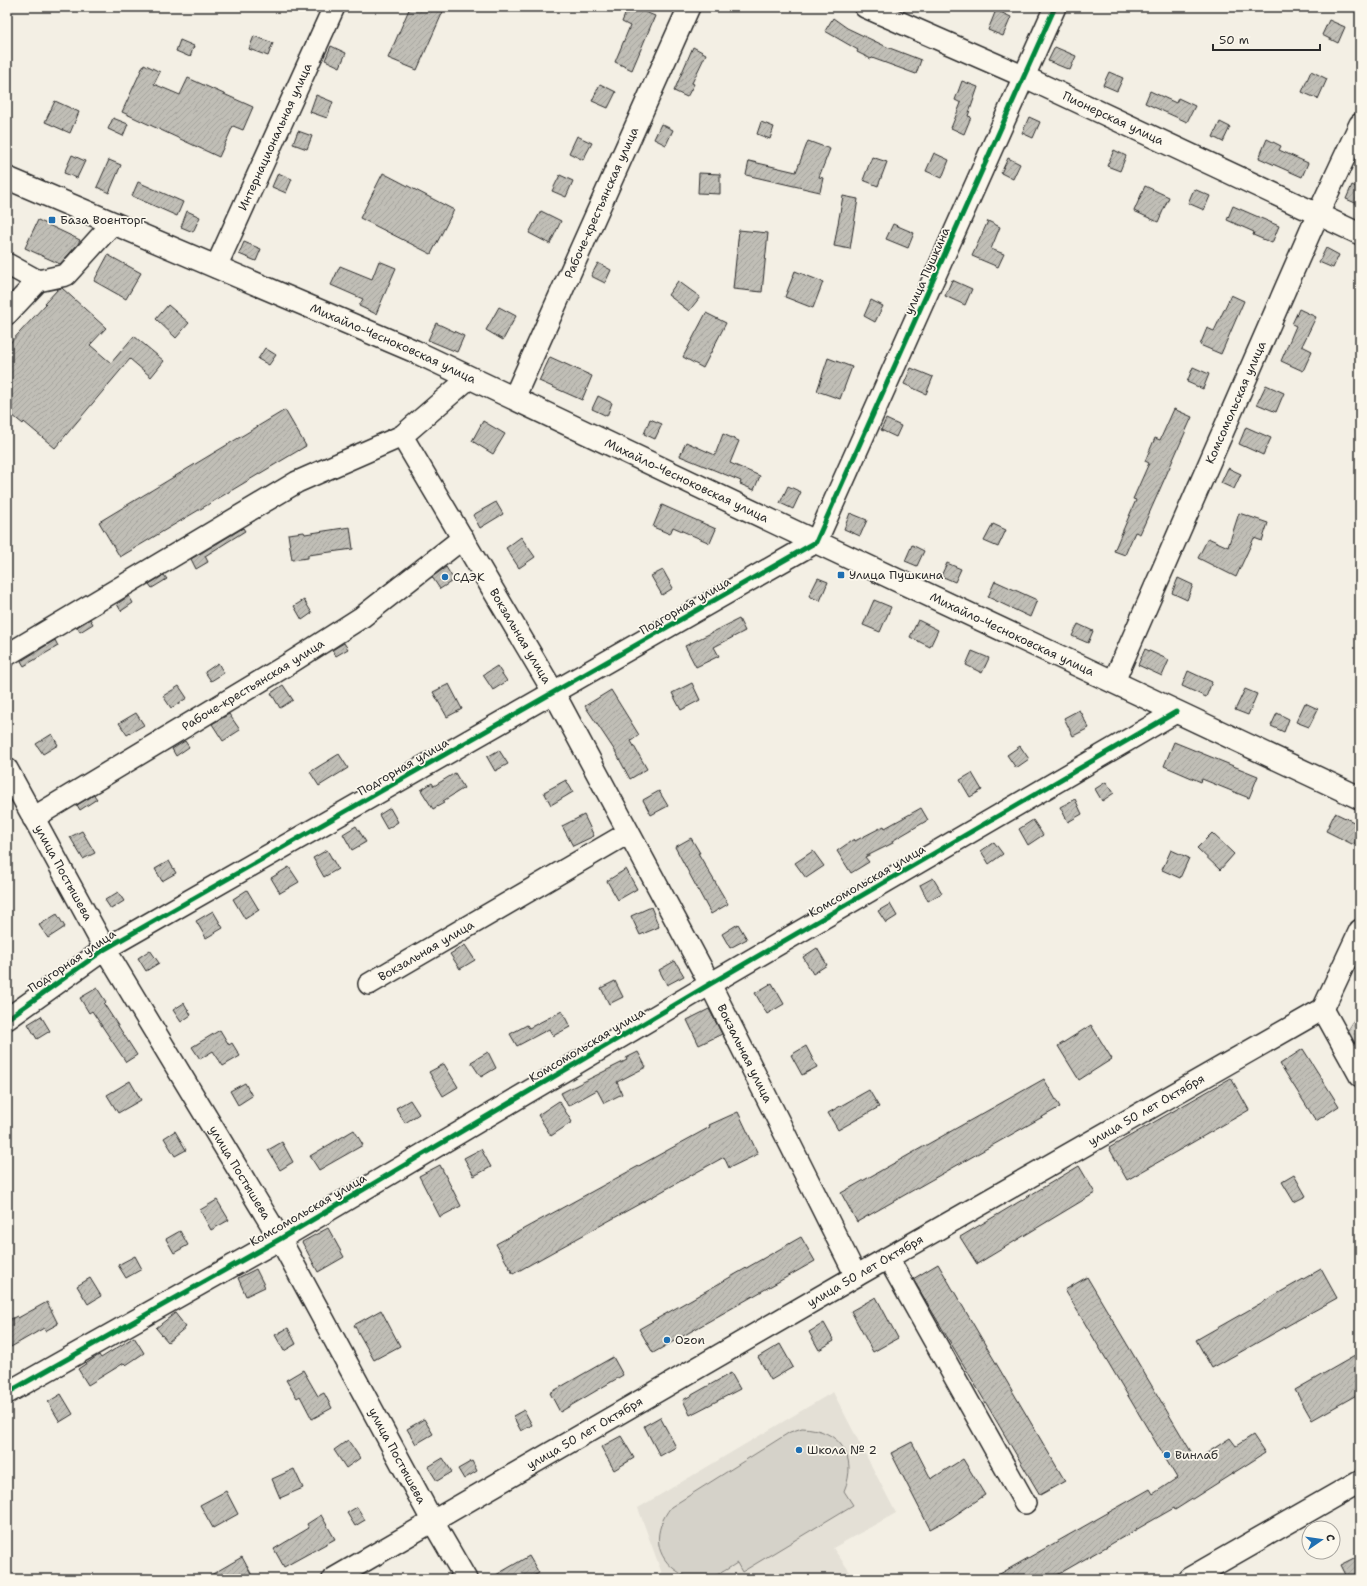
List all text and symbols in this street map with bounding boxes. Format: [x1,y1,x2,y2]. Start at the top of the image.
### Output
scale bar [1213,26,1320,52]
text: 50 m [1219,32,1249,48]
street label: Интернациональная улица [235,60,316,213]
street label: Пионерская улица [1060,88,1167,149]
street label: Рабоче-крестьянская улица [561,124,642,281]
place label: База Военторг [60,212,147,228]
marker: База Военторг [47,215,57,225]
street label: улица Пушкина [901,224,954,317]
street label: Михайло-Чесноковская улица [308,300,479,387]
street label: Комсомольская улица [1202,338,1270,466]
street label: Михайло-Чесноковская улица [602,435,772,527]
place label: Улица Пушкина [849,567,944,583]
place label: СДЭК [453,569,485,585]
marker: Улица Пушкина [836,570,846,580]
marker: СДЭК [440,572,450,582]
street label: Подгорная улица [637,573,734,639]
street label: Вокзальная улица [486,585,555,687]
street label: Михайло-Чесноковская улица [927,589,1097,680]
street label: Рабоче-крестьянская улица [179,635,328,735]
street label: Подгорная улица [355,734,452,800]
street label: улица Постышева [31,822,96,924]
street label: Комсомольская улица [806,841,929,921]
street label: Вокзальная улица [375,916,477,985]
street label: Подгорная улица [25,925,119,996]
street label: Вокзальная улица [713,1001,776,1106]
street label: Комсомольская улица [526,1004,648,1086]
street label: улица 50 лет Октября [1085,1070,1208,1150]
street label: улица Постышева [205,1122,275,1223]
street label: Комсомольская улица [247,1170,370,1250]
street label: улица 50 лет Октября [804,1231,926,1311]
place label: Ozon [675,1332,705,1348]
marker: Ozon [662,1335,672,1345]
street label: улица 50 лет Октября [524,1393,646,1473]
street label: улица Постышева [365,1405,430,1507]
place label: Школа № 2 [807,1442,877,1458]
marker: Школа № 2 [794,1445,804,1455]
place label: Винлаб [1175,1447,1218,1463]
marker: Винлаб [1162,1450,1172,1460]
north arrow [1301,1520,1341,1560]
text: С [1322,1533,1338,1543]

